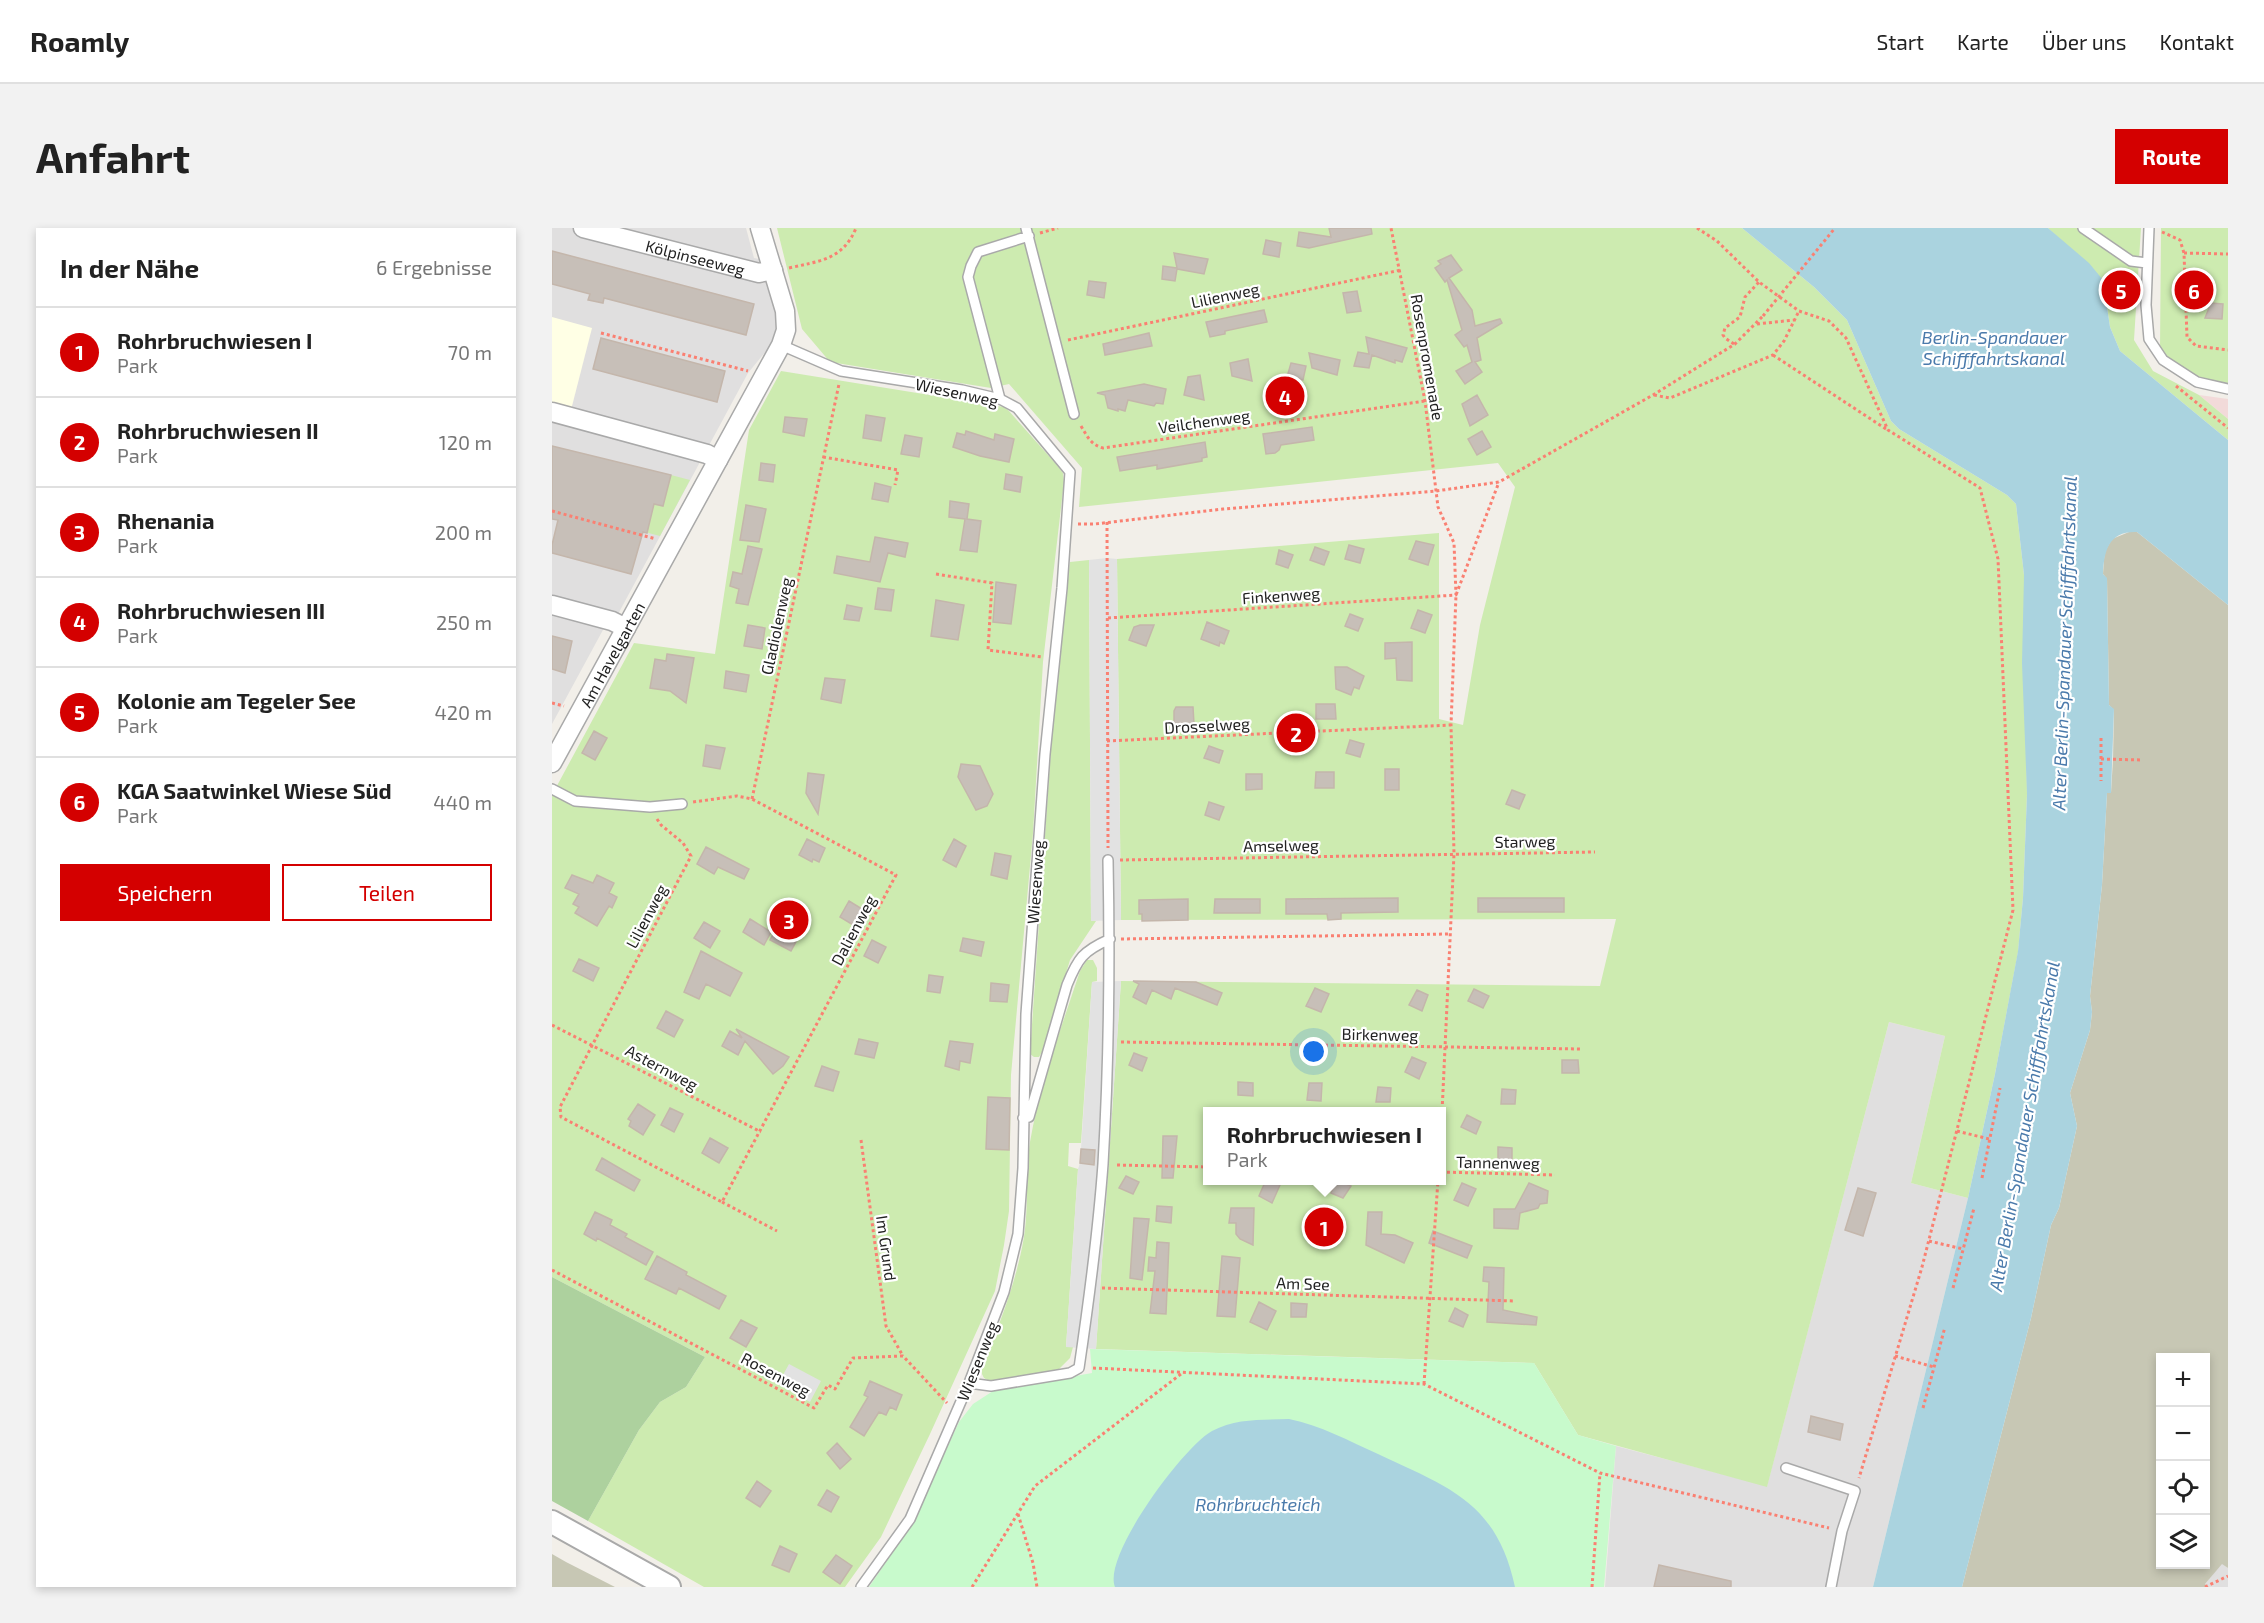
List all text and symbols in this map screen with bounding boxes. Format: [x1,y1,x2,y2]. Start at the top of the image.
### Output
text: Roamly [30,24,129,58]
text: Start [1877,29,1924,54]
text: Karte [1957,29,2009,54]
text: Über uns [2042,29,2127,54]
text: Kontakt [2160,29,2234,54]
button: Route [2115,129,2228,184]
text: Anfahrt [36,131,190,181]
street label: Kölpinseeweg [644,235,747,279]
text: In der Nähe [60,252,199,283]
text: 6 Ergebnisse [376,255,492,279]
pin: 5 [2102,268,2140,312]
pin: 6 [2174,268,2214,312]
street label: Lilienweg [1189,278,1261,312]
street label: Rosenpromenade [1408,292,1448,422]
water label: Berlin-Spandauer Schifffahrtskanal [1922,326,2067,369]
text: Rohrbruchwiesen I [117,327,312,353]
text: 1 [75,340,84,364]
text: 70 m [448,340,492,364]
text: Park [117,353,158,377]
street label: Wiesenweg [914,374,1000,410]
pin: 4 [1266,374,1304,418]
street label: Veilchenweg [1157,405,1251,437]
text: Rohrbruchwiesen II [117,417,319,443]
text: 2 [74,430,85,454]
text: 120 m [439,430,492,454]
text: Park [117,443,158,467]
water label: Alter Berlin-Spandauer Schifffahrtskanal [2047,475,2081,812]
text: Rhenania [117,507,214,533]
text: 3 [74,520,85,544]
text: 200 m [435,520,492,544]
text: Park [117,533,158,557]
street label: Gladiolenweg [756,575,796,676]
street label: Finkenweg [1241,583,1321,607]
text: Rohrbruchwiesen III [117,597,325,623]
street label: Am Havelgarten [575,598,648,710]
text: 4 [73,610,86,634]
text: 250 m [436,610,492,634]
text: Park [117,623,158,647]
text: Kolonie am Tegeler See [117,687,356,713]
text: 5 [74,700,85,724]
text: 420 m [434,700,492,724]
pin: 2 [1276,710,1316,756]
text: Park [117,713,158,737]
street label: Drosselweg [1164,713,1250,737]
text: KGA Saatwinkel Wiese Süd [117,777,392,803]
text: 6 [74,790,85,814]
text: 440 m [433,790,492,814]
text: Park [117,803,158,827]
street label: Starweg [1494,831,1556,851]
street label: Amselweg [1243,835,1319,855]
street label: Wiesenweg [1023,839,1047,925]
button: Speichern [60,864,270,921]
button: Teilen [282,864,492,921]
street label: Lilienweg [621,881,671,951]
street label: Dalienweg [827,892,879,968]
pin: 3 [770,898,808,942]
water label: Alter Berlin-Spandauer Schifffahrtskanal [1984,959,2064,1294]
street label: Birkenweg [1341,1024,1419,1044]
your location [1299,1037,1328,1066]
street label: Asternweg [623,1040,701,1094]
popup [1203,1107,1446,1185]
text: Rohrbruchwiesen I [1227,1121,1422,1147]
text: Park [1227,1147,1268,1171]
street label: Tannenweg [1456,1152,1540,1172]
pin: 1 [1304,1204,1344,1250]
street label: Im Grund [873,1214,901,1282]
street label: Am See [1276,1273,1330,1293]
street label: Wiesenweg [952,1318,1002,1404]
street label: Rosenweg [738,1348,814,1400]
map controls [2156,1353,2210,1569]
button: + [2156,1353,2210,1407]
button: − [2156,1407,2210,1461]
button: locate [2156,1461,2210,1515]
water label: Rohrbruchteich [1195,1493,1321,1515]
button: layers [2156,1515,2210,1569]

